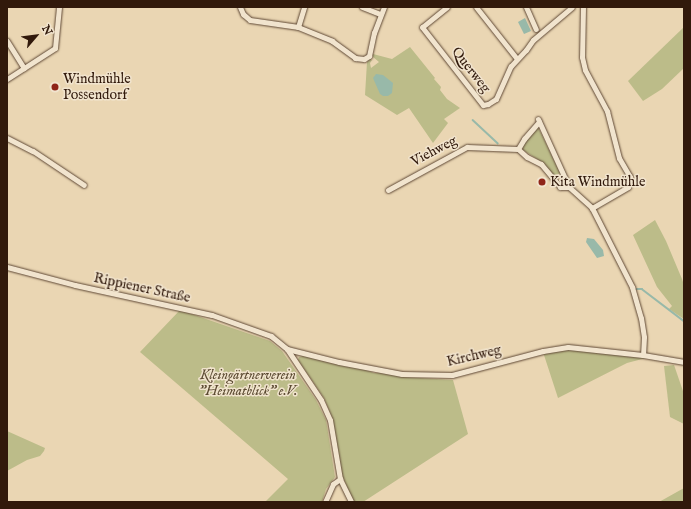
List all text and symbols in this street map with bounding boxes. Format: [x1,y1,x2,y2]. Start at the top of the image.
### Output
north arrow [16,16,56,56]
text: N [38,23,55,38]
street label: Querweg [448,44,494,96]
place label: Windmühle Possendorf [63,71,131,104]
marker: Windmühle Possendorf [50,82,60,92]
street label: Viehweg [408,132,460,170]
place label: Kita Windmühle [550,174,645,190]
marker: Kita Windmühle [537,177,547,187]
street label: Rippiener Straße [92,270,192,306]
street label: Kirchweg [445,342,503,370]
park label: Kleingärtnerverein "Heimatblick" e.V. [199,367,297,400]

